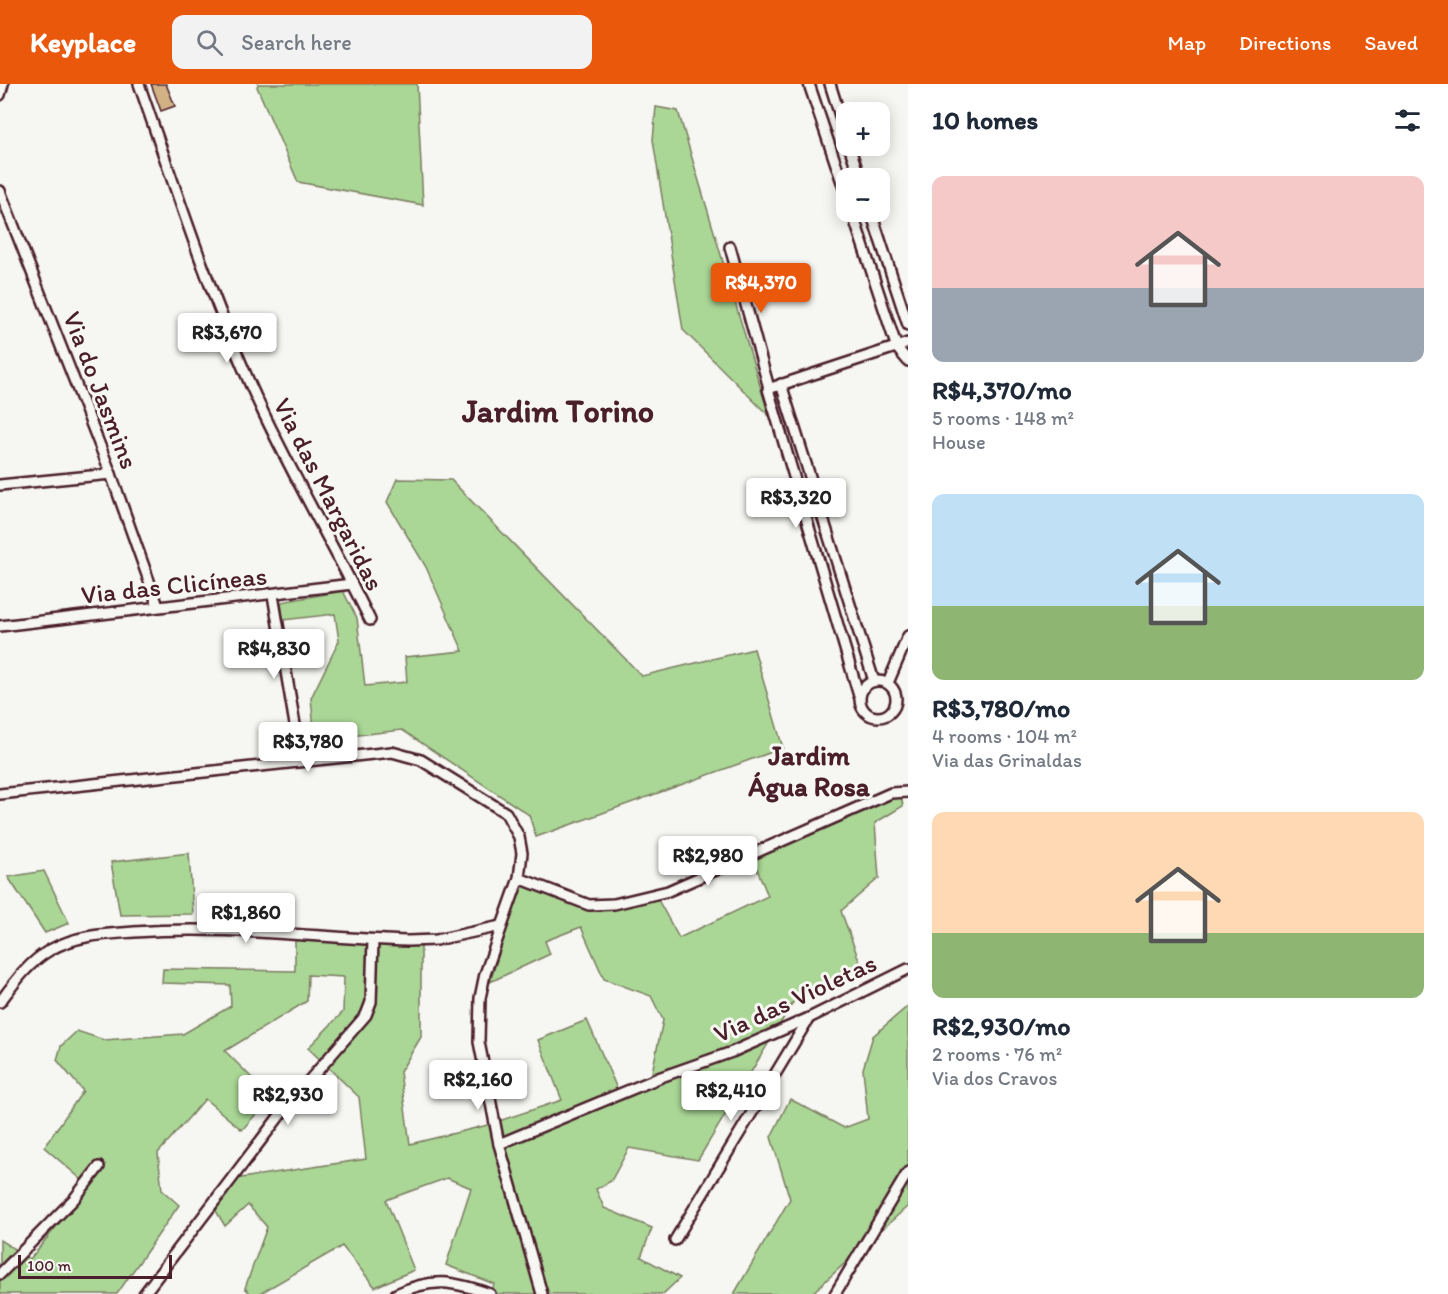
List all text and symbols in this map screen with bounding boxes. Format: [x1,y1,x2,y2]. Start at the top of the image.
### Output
search box [172,15,592,69]
text: Keyplace [30,25,136,59]
icon: search [193,26,226,59]
text: Search here [241,29,352,56]
text: Map [1168,30,1206,55]
text: Directions [1239,30,1331,55]
text: Saved [1364,30,1418,55]
map controls [836,102,890,222]
button: + [836,102,890,156]
text: 10 homes [932,104,1038,136]
icon: filters [1391,104,1424,137]
button: − [836,168,890,222]
icon: home [1124,215,1232,323]
pin: R$4,370 [706,263,816,314]
text: R$4,370 [725,270,797,294]
street label: Via do Jasmins [56,307,146,473]
pin: R$3,670 [172,313,282,364]
text: R$3,670 [192,320,262,344]
text: R$4,370/mo [932,374,1072,406]
street label: Via das Margaridas [267,392,391,596]
district label: Jardim Torino [461,392,654,430]
text: 5 rooms · 148 m² [932,406,1074,430]
text: House [932,430,986,454]
pin: R$3,320 [741,478,851,529]
text: R$3,320 [760,485,832,509]
icon: home [1124,533,1232,641]
street label: Via das Clicíneas [79,559,269,611]
pin: R$4,830 [219,629,329,680]
text: R$4,830 [237,636,311,660]
text: R$3,780/mo [932,692,1070,724]
pin: R$3,780 [253,722,363,773]
text: 4 rooms · 104 m² [932,724,1077,748]
text: R$3,780 [272,729,344,753]
district label: Jardim Água Rosa [747,739,871,803]
text: Via das Grinaldas [932,748,1082,772]
pin: R$2,980 [653,836,763,887]
text: R$2,980 [672,843,744,867]
icon: home [1124,851,1232,959]
pin: R$1,860 [191,893,301,944]
text: R$1,860 [211,900,281,924]
street label: Via das Violetas [709,946,881,1050]
text: R$2,930/mo [932,1010,1071,1042]
text: 2 rooms · 76 m² [932,1042,1062,1066]
pin: R$2,160 [423,1060,533,1111]
text: Via dos Cravos [932,1066,1057,1090]
text: R$2,160 [443,1067,513,1091]
pin: R$2,410 [676,1071,786,1122]
pin: R$2,930 [233,1075,343,1126]
text: R$2,410 [695,1078,767,1102]
text: R$2,930 [252,1082,324,1106]
scale bar [18,1252,172,1280]
text: 100 m [27,1256,71,1275]

